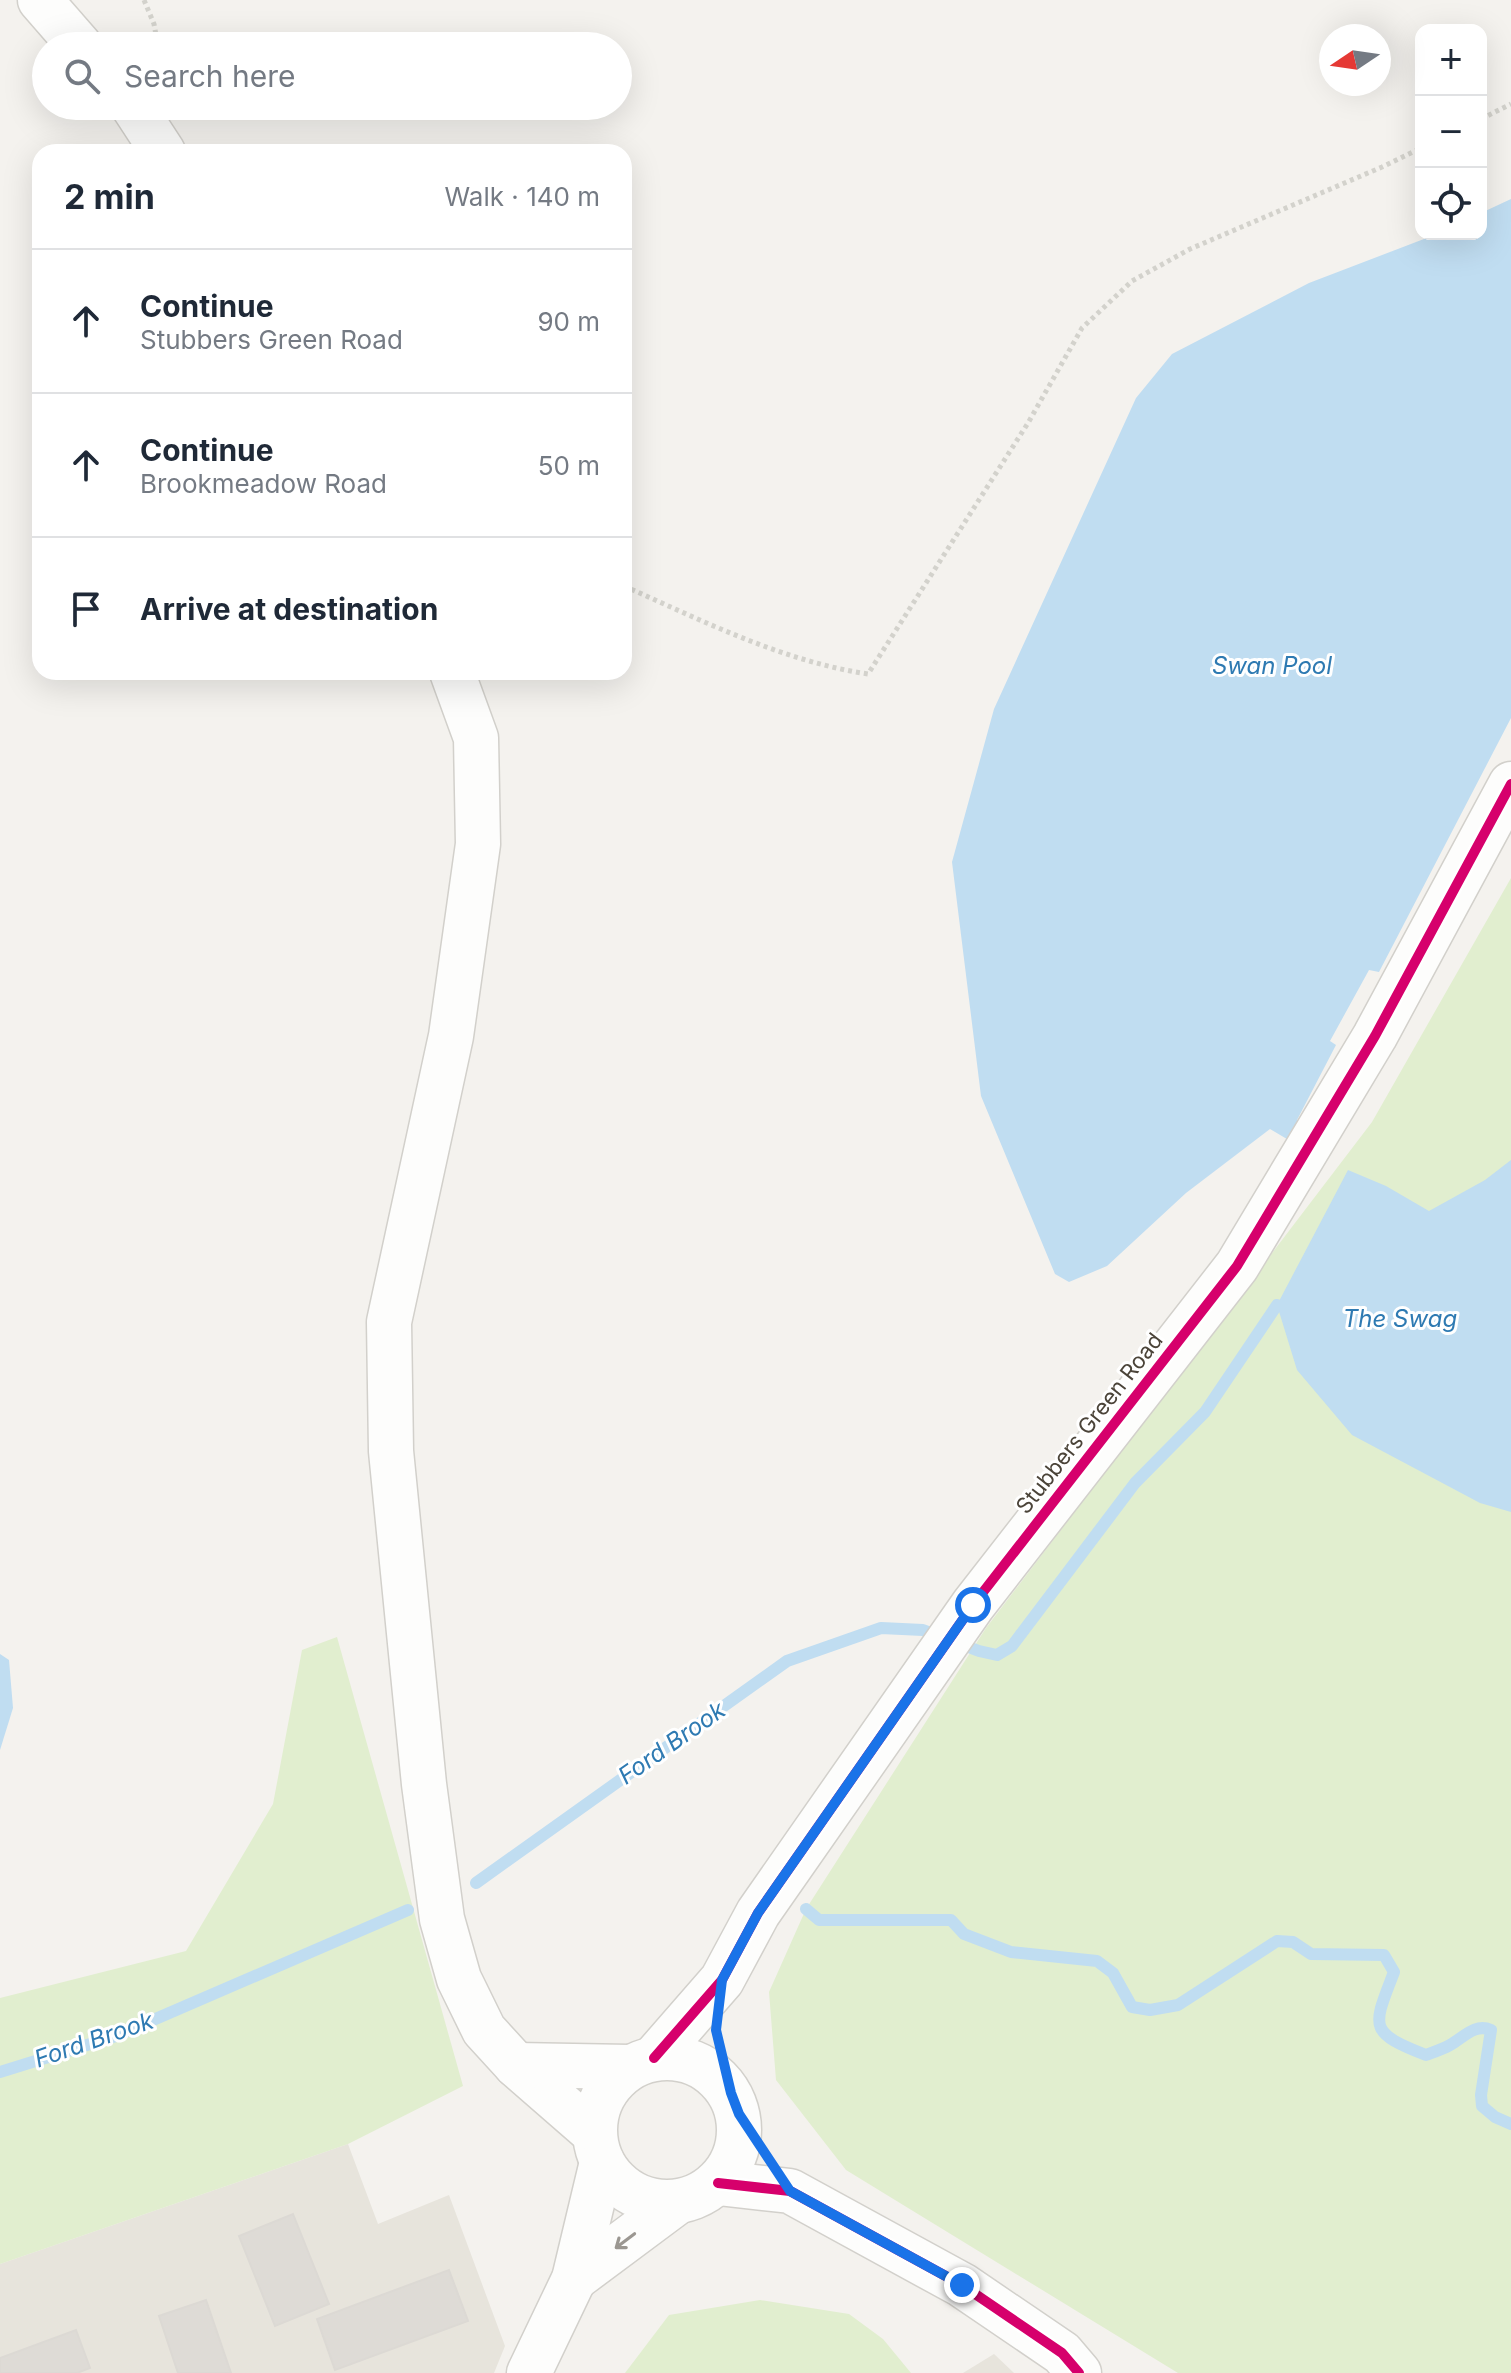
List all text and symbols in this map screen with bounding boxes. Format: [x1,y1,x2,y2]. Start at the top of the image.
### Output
north arrow [1319,24,1391,96]
map controls [1415,24,1487,240]
button: + [1415,24,1487,96]
search box [32,32,632,120]
icon: search [60,54,104,98]
text: Search here [124,58,296,94]
button: − [1415,96,1487,168]
button: locate [1415,168,1487,240]
text: 2 min [64,176,155,217]
text: Walk · 140 m [445,181,600,212]
text: Continue [140,288,274,324]
icon: ahead [64,299,108,343]
text: 90 m [537,306,600,337]
text: Stubbers Green Road [140,324,403,355]
text: Continue [140,432,274,468]
icon: ahead [64,443,108,487]
text: 50 m [538,450,600,481]
text: Brookmeadow Road [140,468,387,499]
icon: arrive [64,587,108,631]
text: Arrive at destination [140,591,438,627]
water label: Swan Pool [1212,651,1332,680]
water label: The Swag [1343,1304,1457,1333]
street label: Stubbers Green Road [1010,1327,1168,1519]
route start [955,1587,991,1623]
water label: Ford Brook [613,1695,732,1790]
water label: Ford Brook [30,2005,158,2073]
one-way arrow [615,2232,636,2249]
route end [944,2267,980,2303]

